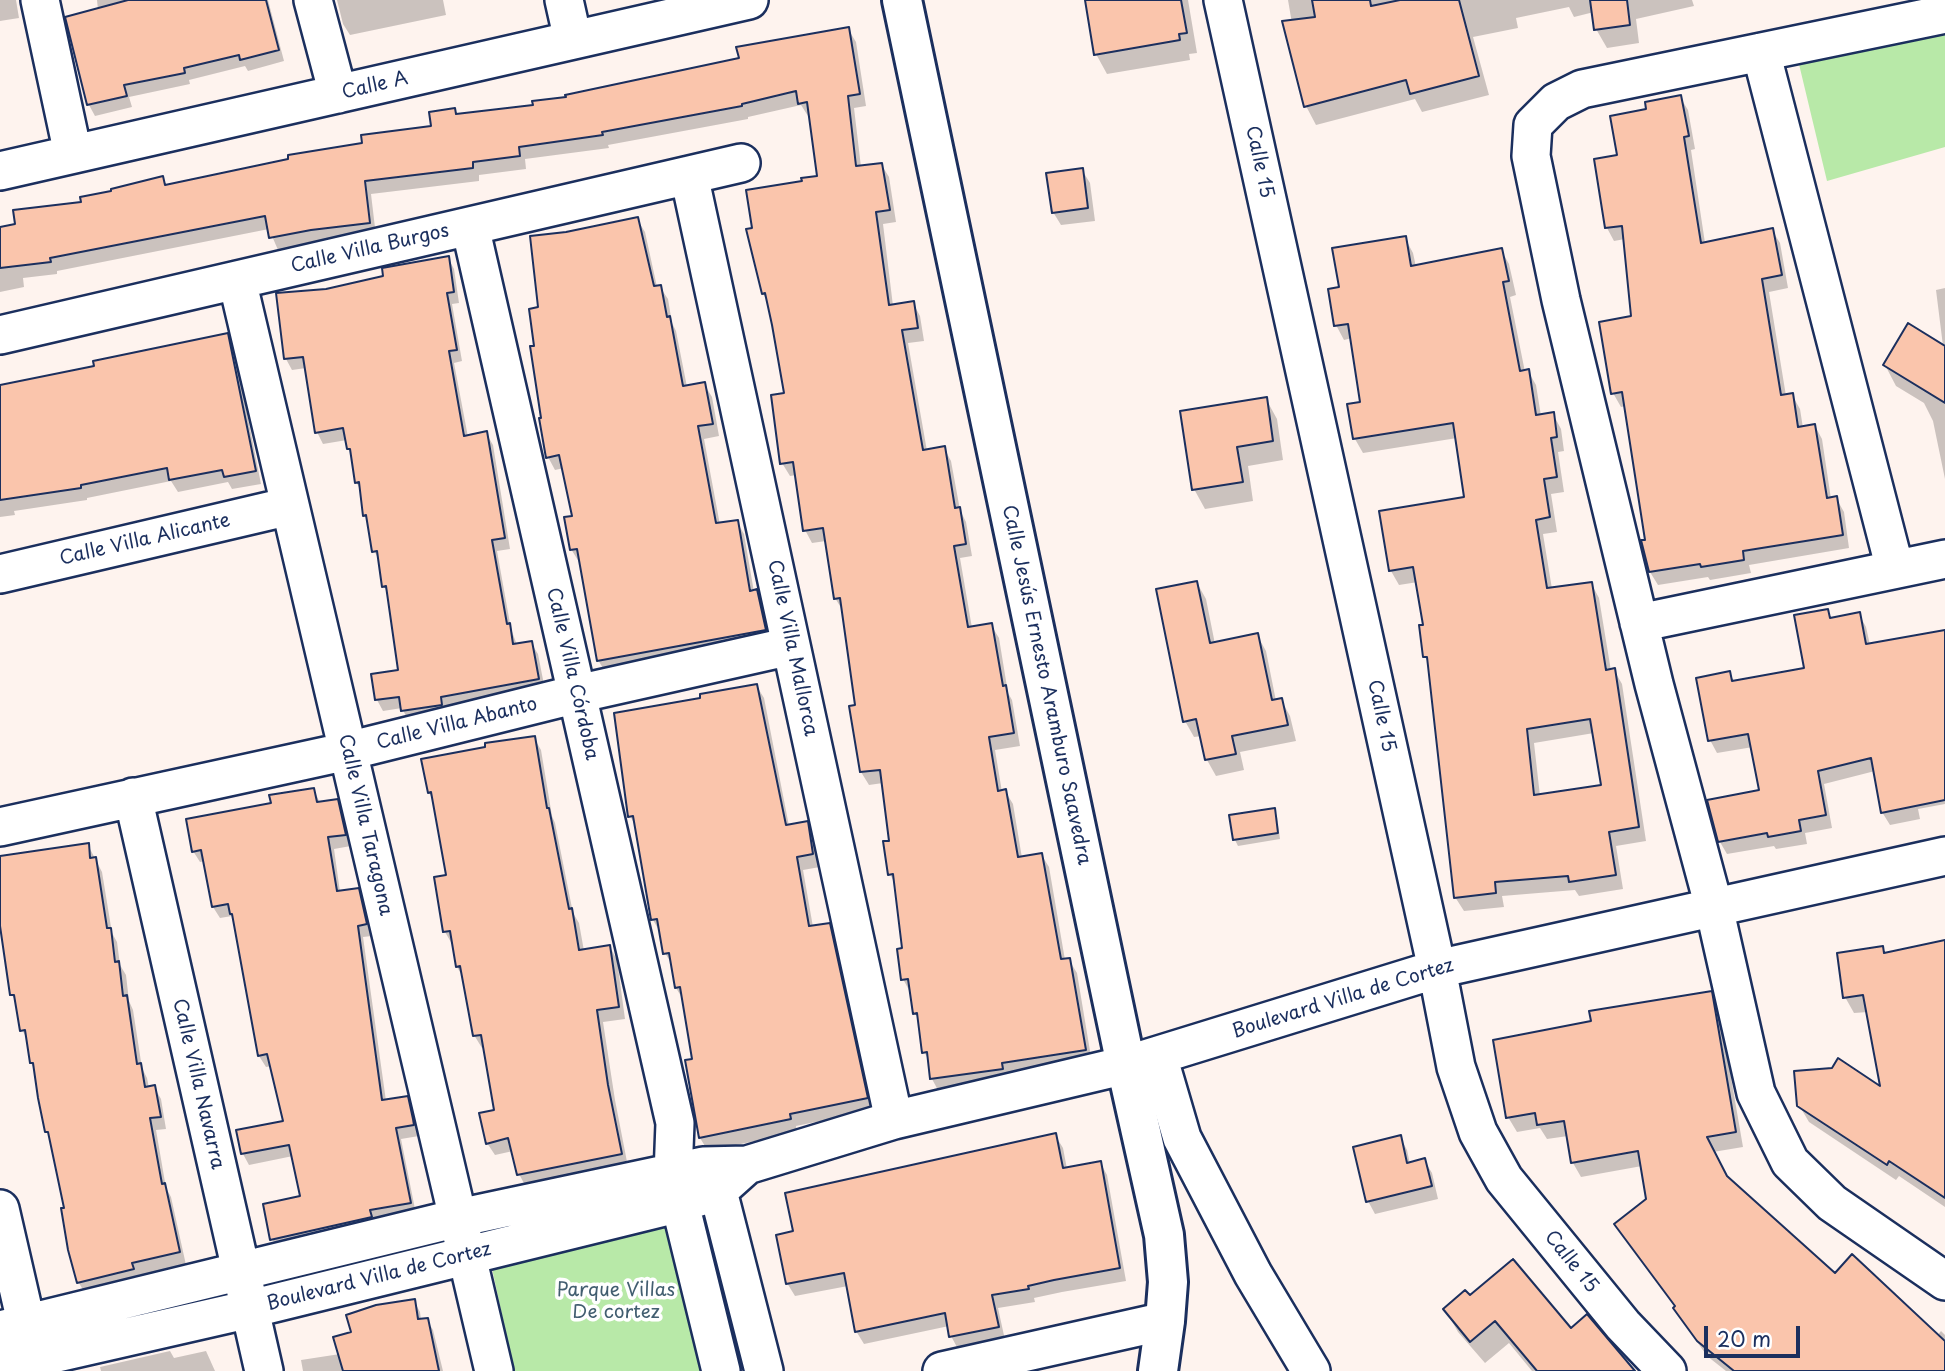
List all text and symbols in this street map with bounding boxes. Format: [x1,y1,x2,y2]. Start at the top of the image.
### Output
street label: Calle A [340,67,410,105]
street label: Calle 15 [1240,124,1278,200]
street label: Calle Villa Burgos [289,220,451,278]
street label: Calle Jesús Ernesto Aramburo Saavedra [997,503,1095,867]
street label: Calle Villa Alicante [57,509,233,571]
street label: Calle Villa Mallorca [762,558,822,738]
street label: Calle Villa Córdoba [541,586,603,762]
street label: Calle 15 [1362,678,1400,754]
street label: Calle Villa Abanto [374,693,540,755]
street label: Calle Villa Taragona [333,732,397,918]
street label: Boulevard Villa de Cortez [1230,954,1456,1044]
street label: Calle Villa Navarra [167,996,229,1172]
street label: Calle 15 [1539,1226,1603,1298]
street label: Boulevard Villa de Cortez [265,1238,493,1316]
park label: Parque Villas De cortez [557,1280,675,1324]
scale bar [1707,1312,1803,1356]
text: 20 m [1717,1322,1771,1354]

